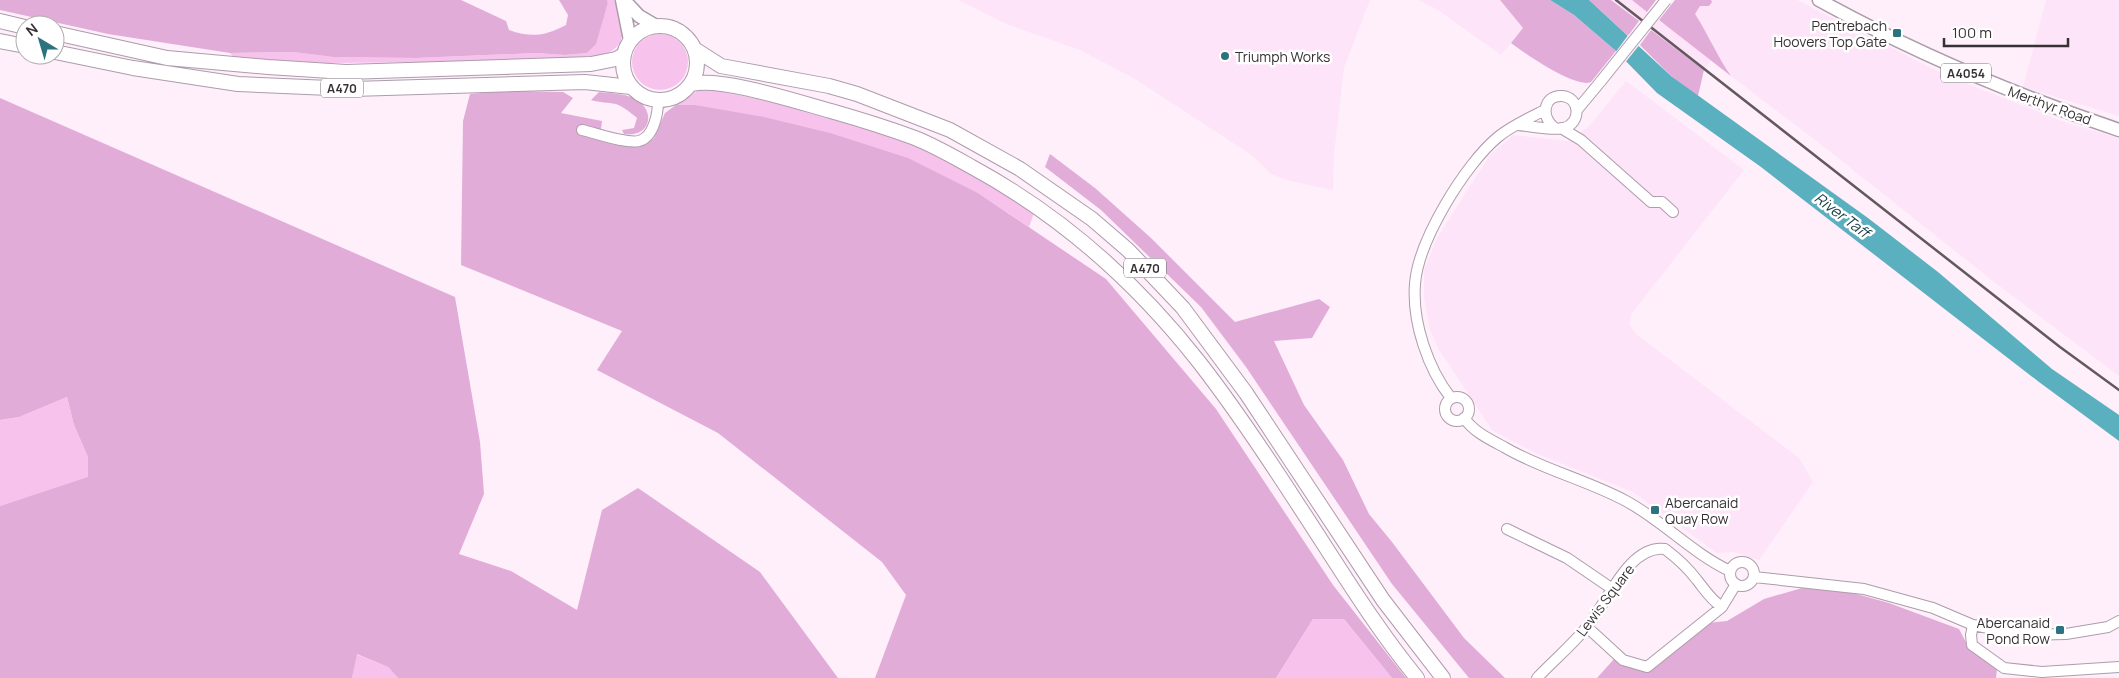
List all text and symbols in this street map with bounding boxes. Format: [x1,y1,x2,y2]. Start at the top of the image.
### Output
north arrow [15,15,65,65]
scale bar [1944,15,2068,47]
place label: Pentrebach Hoovers Top Gate [1773,16,1887,51]
text: N [22,19,42,40]
text: 100 m [1952,22,1992,43]
marker: Pentrebach Hoovers Top Gate [1891,27,1903,39]
place label: Triumph Works [1235,47,1330,66]
marker: Triumph Works [1219,50,1231,62]
road number: A4054 [1941,64,1991,82]
road number: A470 [321,78,363,98]
street label: Merthyr Road [2006,81,2094,129]
water label: River Taff [1810,187,1876,244]
road number: A470 [1124,258,1166,278]
place label: Abercanaid Quay Row [1665,493,1738,528]
marker: Abercanaid Quay Row [1649,504,1661,516]
street label: Lewis Square [1572,560,1638,640]
place label: Abercanaid Pond Row [1977,613,2050,648]
marker: Abercanaid Pond Row [2054,624,2066,636]

